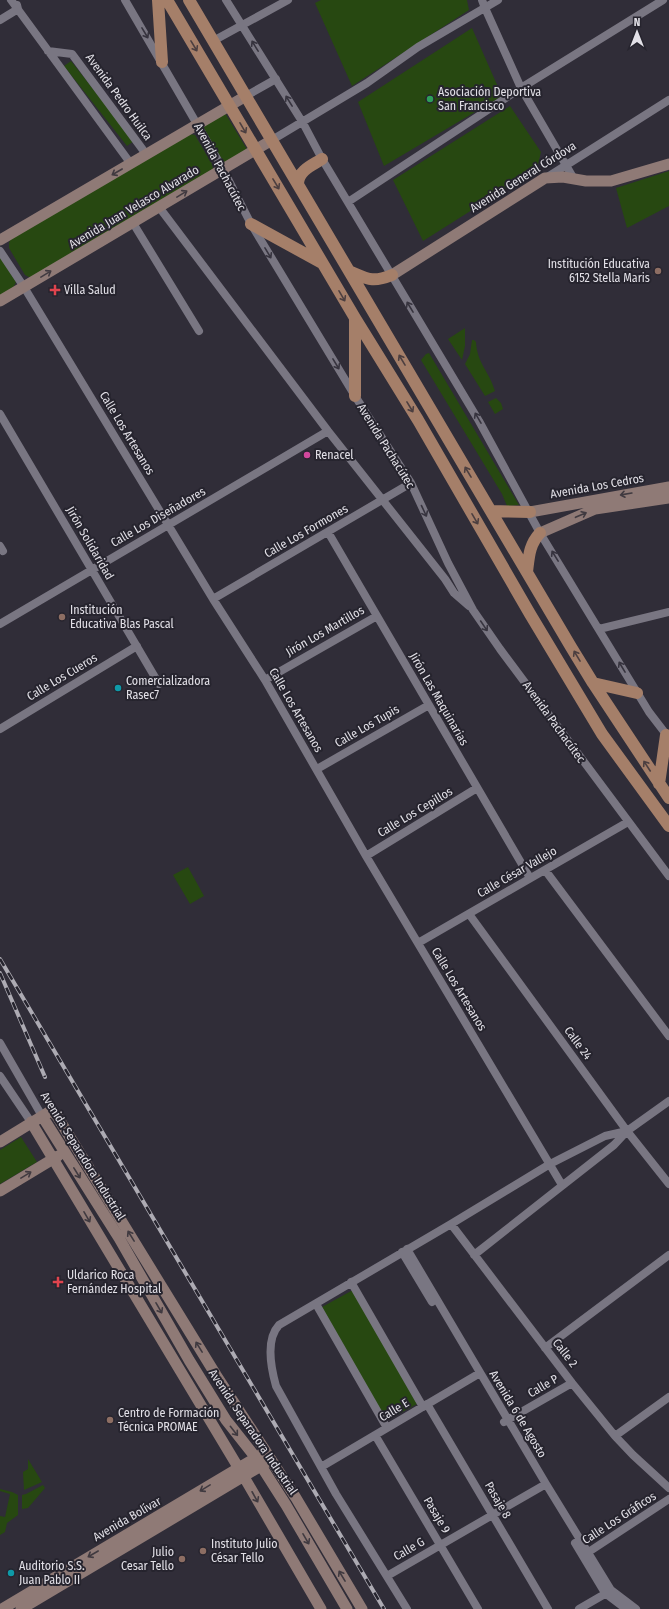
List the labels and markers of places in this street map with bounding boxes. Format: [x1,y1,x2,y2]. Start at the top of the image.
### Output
place label: Asociación Deportiva San Francisco [438,85,541,113]
marker: Asociación Deportiva San Francisco [425,94,435,104]
place label: Institución Educativa 6152 Stella Maris [548,257,650,285]
marker: Institución Educativa 6152 Stella Maris [653,266,663,276]
place label: Villa Salud [64,283,116,297]
marker: Villa Salud [49,284,61,296]
place label: Renacel [315,448,354,462]
marker: Renacel [302,450,312,460]
place label: Institución Educativa Blas Pascal [70,603,174,631]
marker: Institución Educativa Blas Pascal [57,612,67,622]
place label: Comercializadora Rasec7 [126,674,210,702]
marker: Comercializadora Rasec7 [113,683,123,693]
place label: Uldarico Roca Fernández Hospital [67,1268,161,1296]
marker: Uldarico Roca Fernández Hospital [52,1276,64,1288]
place label: Centro de Formación Técnica PROMAE [118,1406,219,1434]
marker: Centro de Formación Técnica PROMAE [105,1415,115,1425]
place label: Instituto Julio César Tello [211,1537,278,1565]
place label: Julio Cesar Tello [121,1545,174,1573]
marker: Instituto Julio César Tello [198,1546,208,1556]
marker: Julio Cesar Tello [177,1554,187,1564]
place label: Auditorio S.S. Juan Pablo II [19,1559,85,1587]
marker: Auditorio S.S. Juan Pablo II [6,1568,16,1578]

